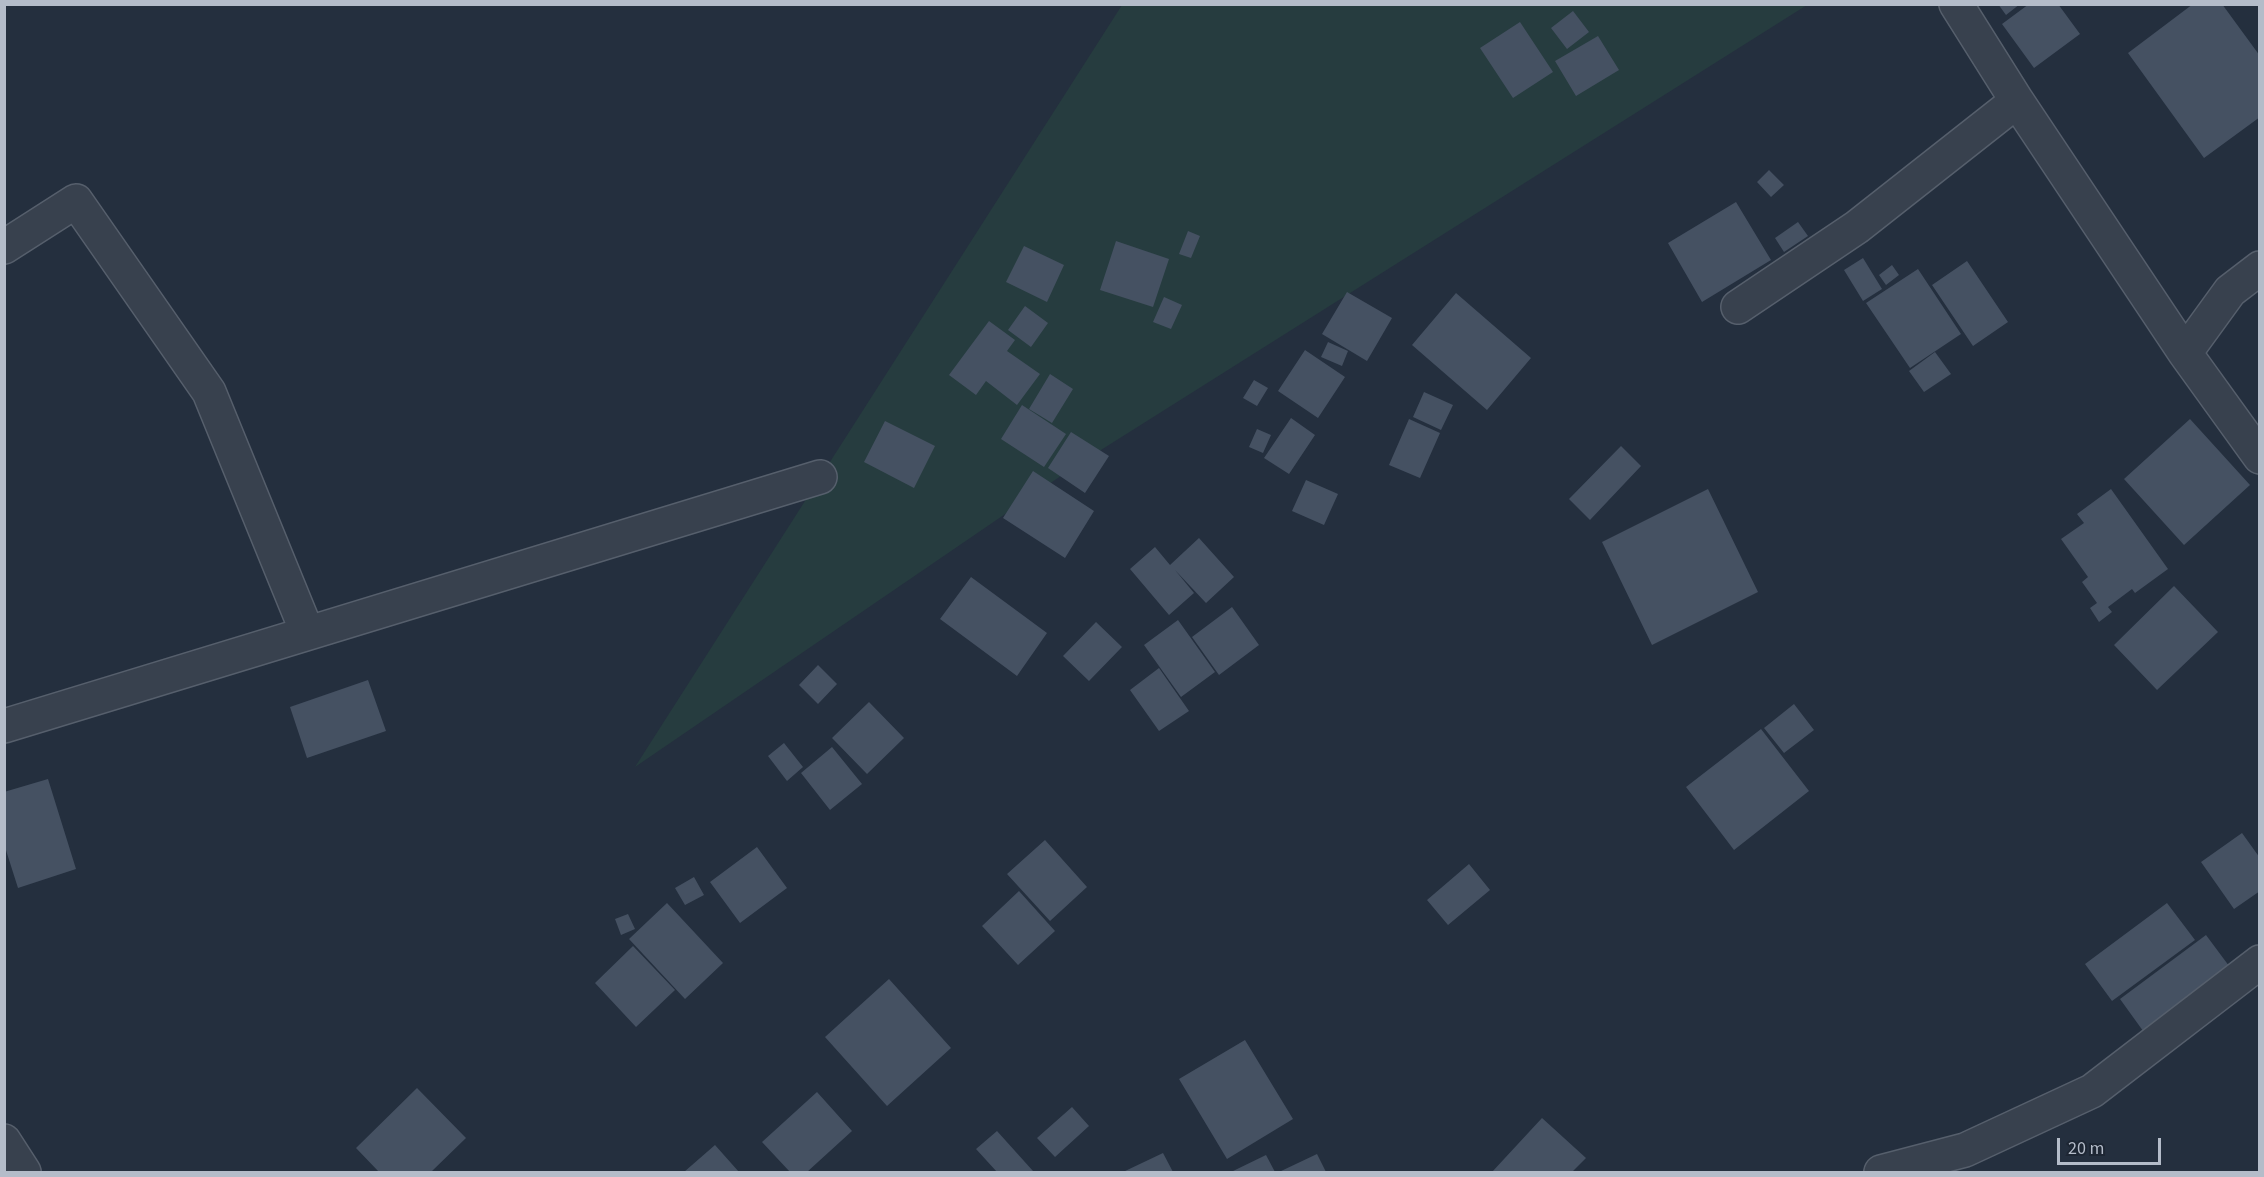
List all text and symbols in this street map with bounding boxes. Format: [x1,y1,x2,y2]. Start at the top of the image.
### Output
scale bar [2060,1126,2164,1164]
text: 20 m [2068,1136,2104,1161]

